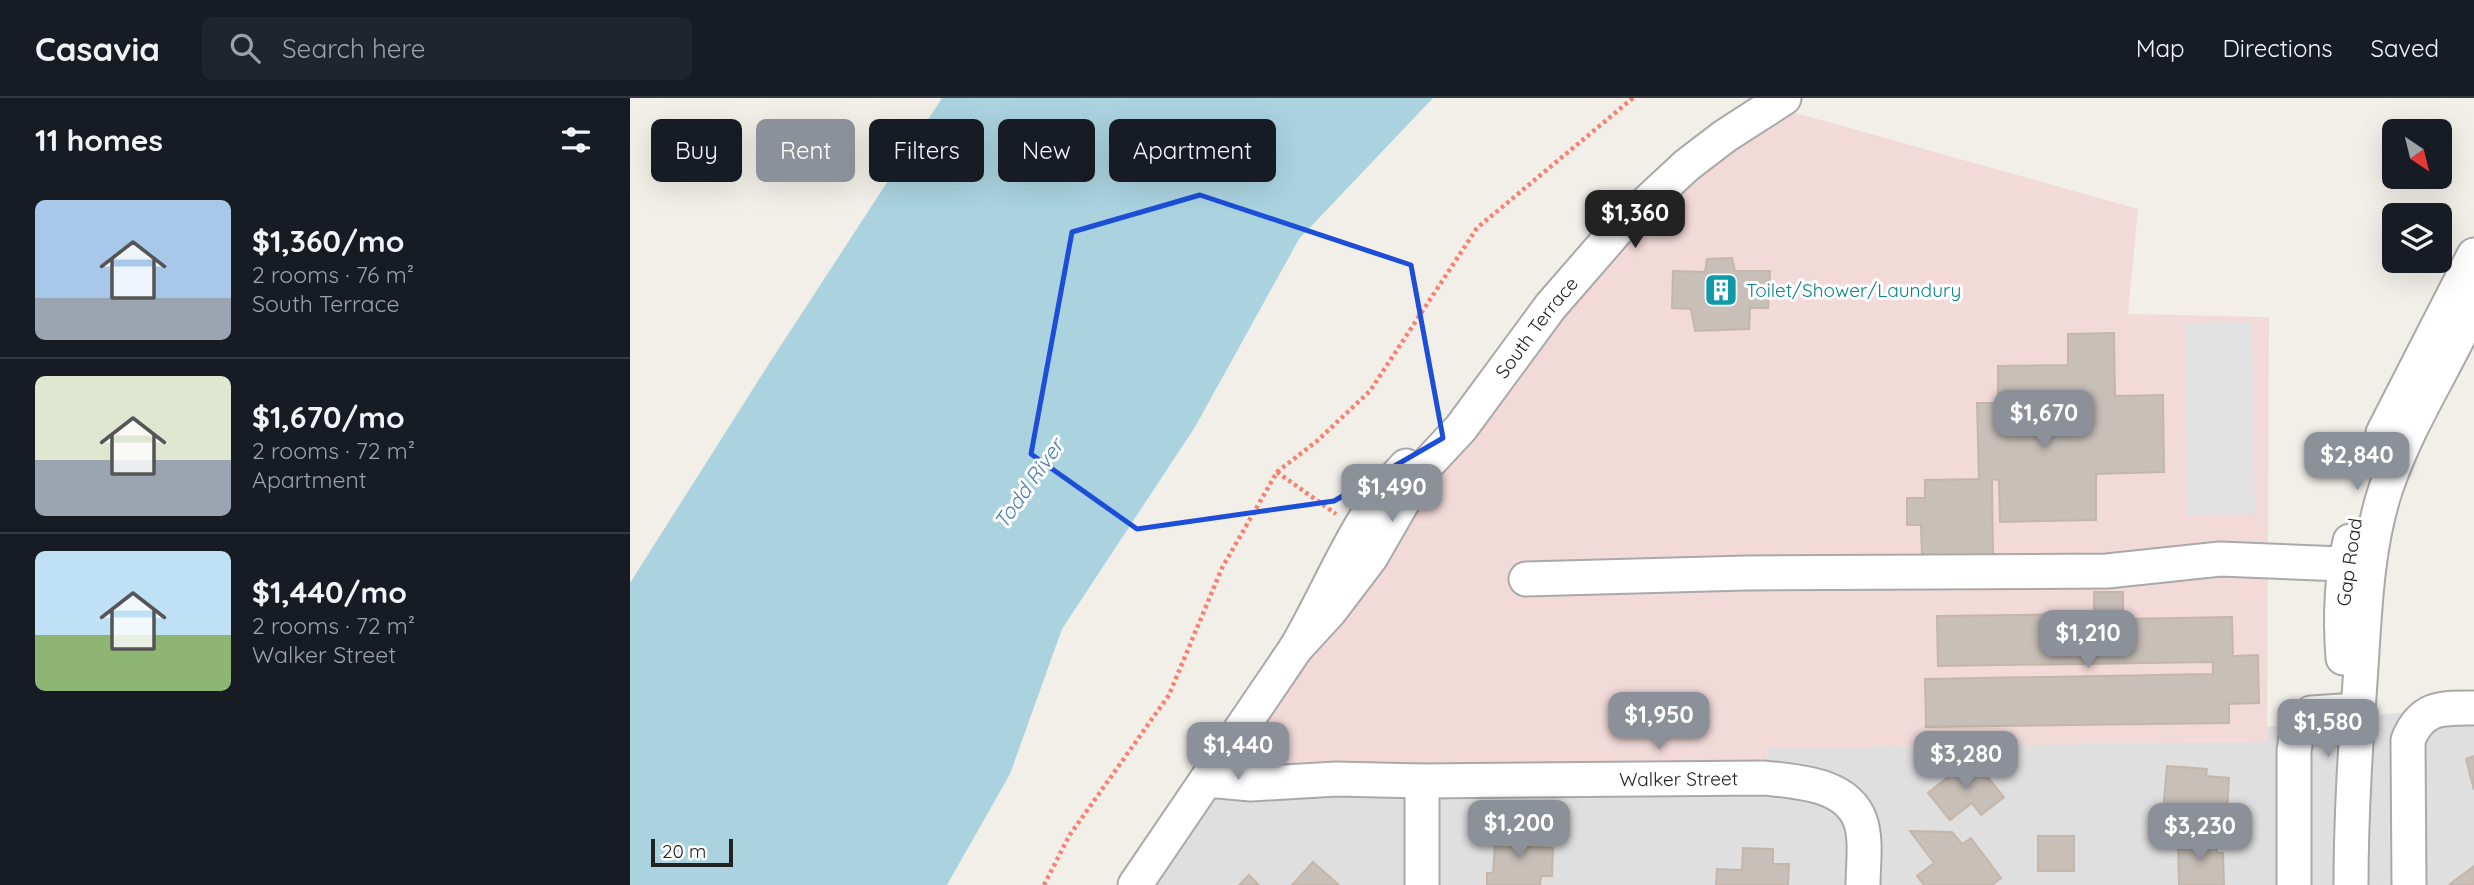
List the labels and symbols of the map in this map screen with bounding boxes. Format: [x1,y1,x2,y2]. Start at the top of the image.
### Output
north arrow [2382,119,2452,189]
pin: $1,360 [1578,190,1692,250]
building icon: Toilet/Shower/Laundury [1702,271,1740,309]
street label: South Terrace [1490,272,1583,383]
place label: Toilet/Shower/Laundury [1746,278,1961,302]
pin: $1,670 [1987,390,2101,450]
water label: Todd River [988,431,1070,533]
pin: $2,840 [2300,432,2414,492]
pin: $1,490 [1335,464,1449,524]
street label: Gap Road [2331,516,2367,608]
pin: $1,210 [2031,610,2145,670]
pin: $1,950 [1602,692,1716,752]
pin: $1,580 [2271,700,2385,759]
pin: $1,440 [1181,722,1295,782]
pin: $3,280 [1909,732,2023,791]
street label: Walker Street [1619,766,1738,791]
pin: $1,200 [1462,800,1576,860]
pin: $3,230 [2143,804,2257,863]
scale bar [651,836,733,868]

